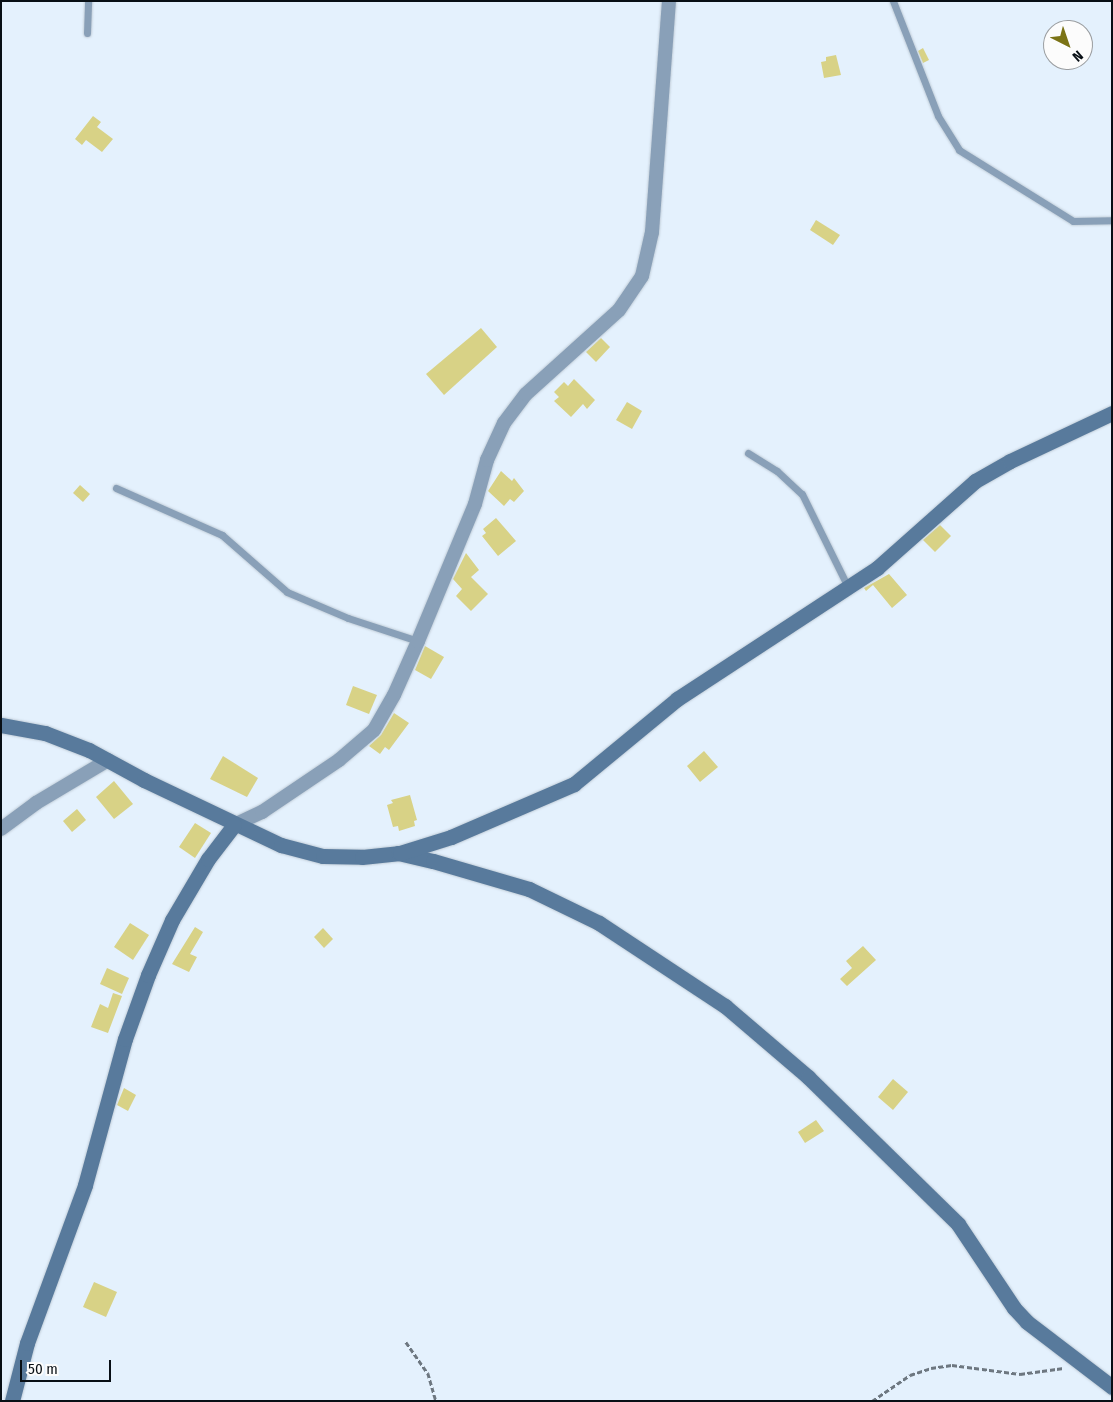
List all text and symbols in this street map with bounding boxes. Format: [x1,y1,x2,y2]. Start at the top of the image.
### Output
north arrow [1043,20,1093,70]
text: N [1069,47,1086,65]
scale bar [22,1350,114,1382]
text: 50 m [28,1360,58,1378]

